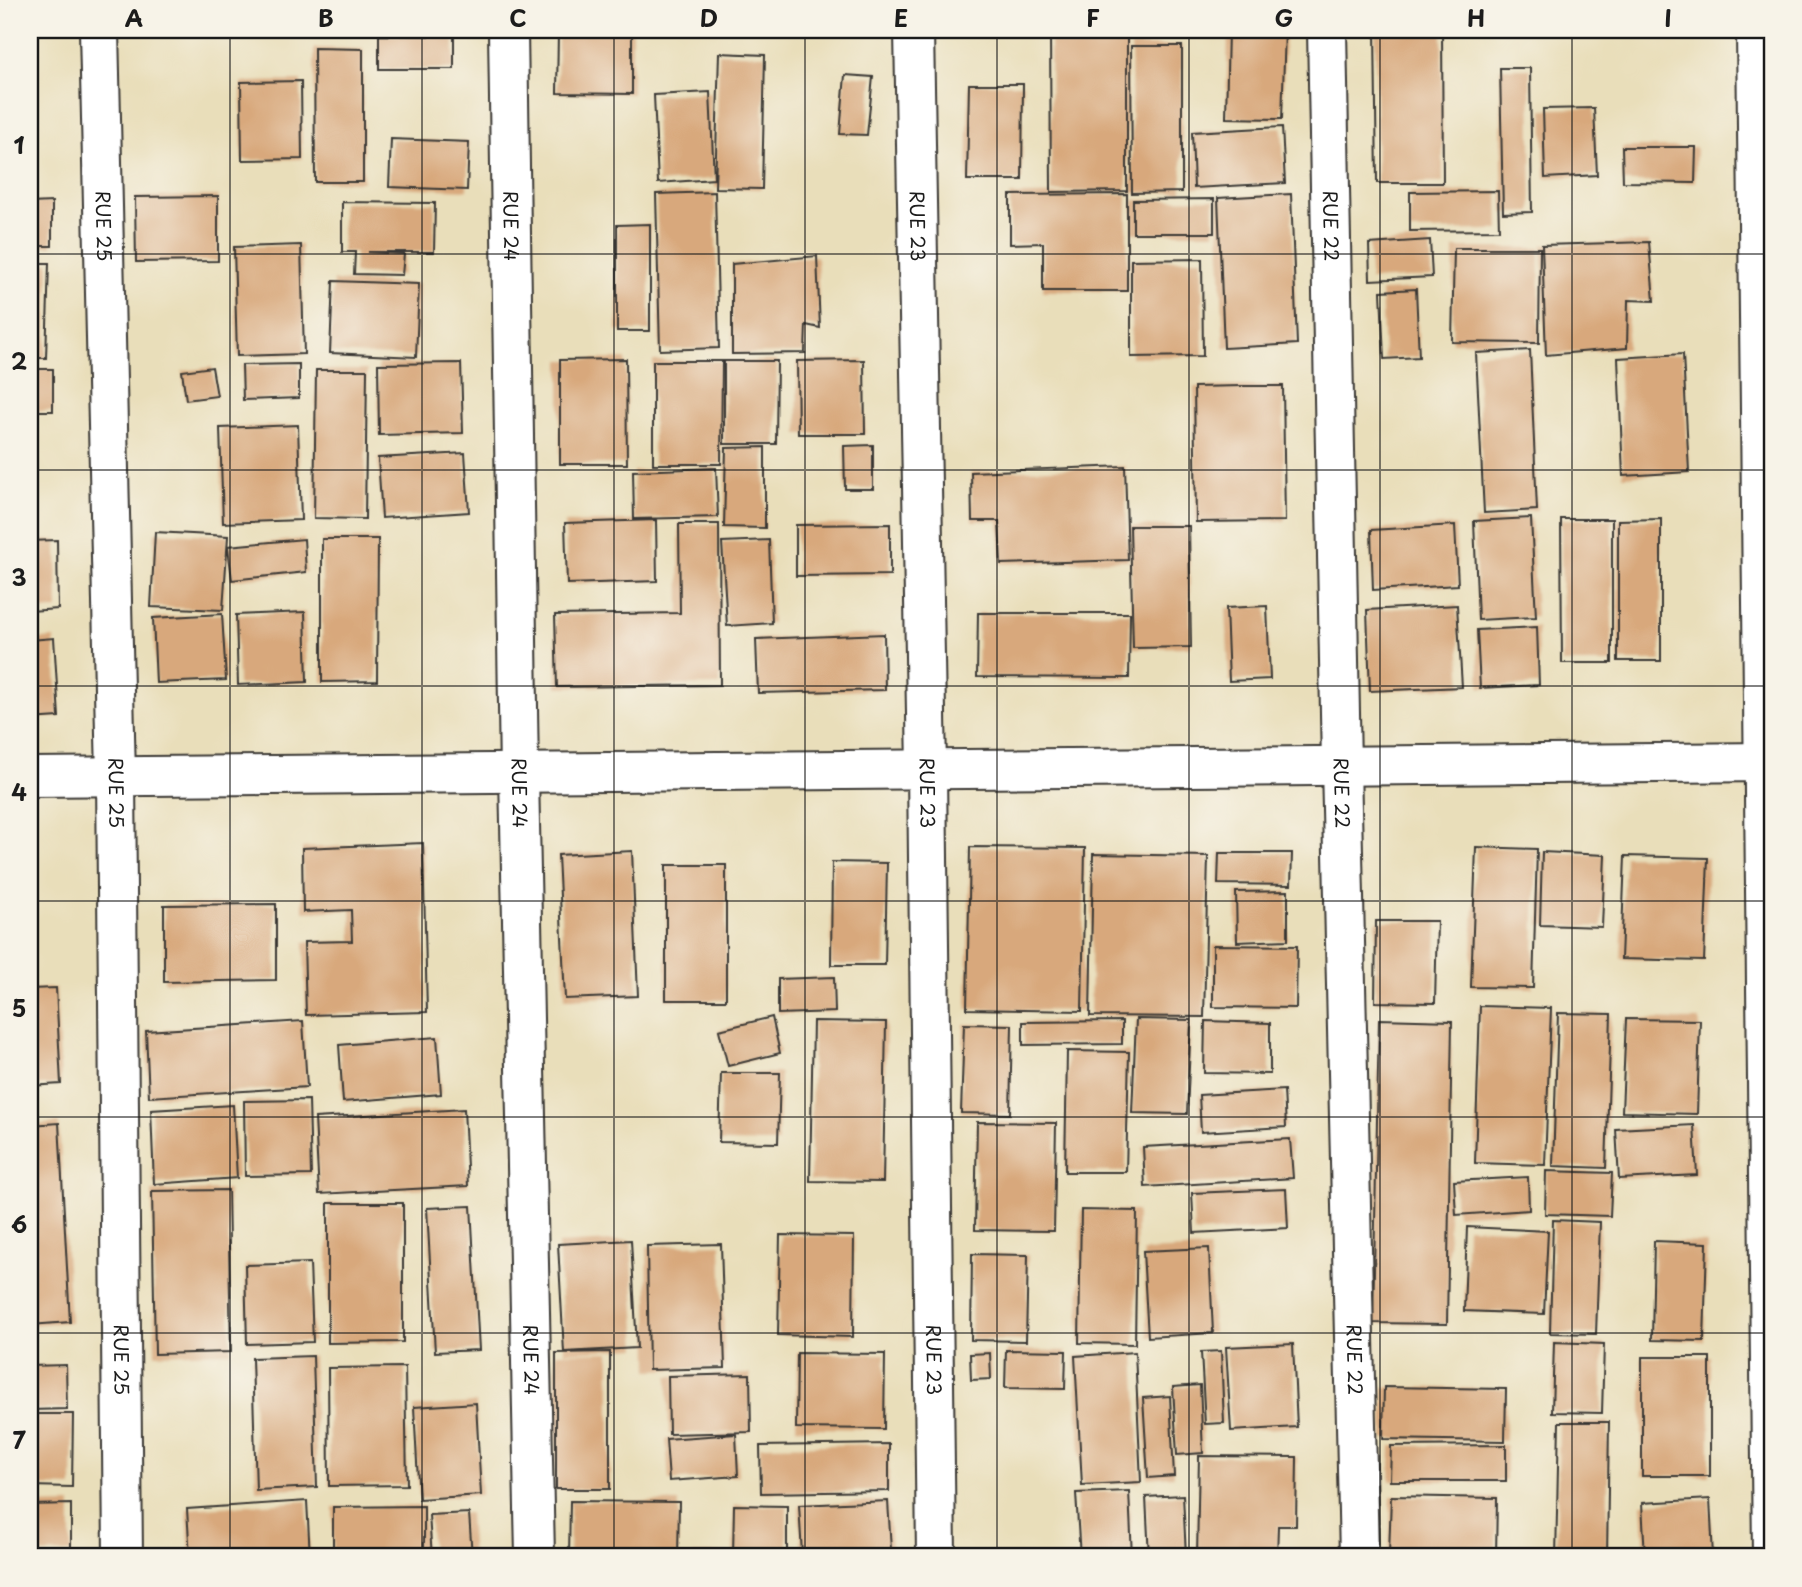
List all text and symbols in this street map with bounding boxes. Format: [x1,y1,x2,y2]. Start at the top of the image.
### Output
text: A [125,0,143,35]
text: B [318,0,334,35]
text: C [509,0,527,35]
text: D [700,0,718,35]
text: E [894,0,908,35]
text: F [1086,0,1100,35]
text: G [1275,0,1293,35]
text: H [1467,0,1485,35]
text: I [1664,0,1672,35]
text: 1 [14,127,25,162]
street label: RUE 25 [90,190,119,262]
street label: RUE 24 [497,190,526,262]
street label: RUE 23 [904,190,933,262]
street label: RUE 22 [1317,190,1346,262]
text: 2 [11,343,27,378]
text: 3 [11,559,27,594]
street label: RUE 25 [103,757,131,828]
street label: RUE 24 [506,757,535,829]
street label: RUE 23 [914,757,943,828]
street label: RUE 22 [1328,757,1357,829]
text: 4 [11,774,27,809]
text: 5 [12,990,26,1025]
text: 6 [11,1206,27,1241]
street label: RUE 25 [108,1324,137,1395]
street label: RUE 24 [517,1324,547,1395]
street label: RUE 23 [920,1324,949,1395]
street label: RUE 22 [1341,1324,1370,1396]
text: 7 [12,1422,26,1457]

